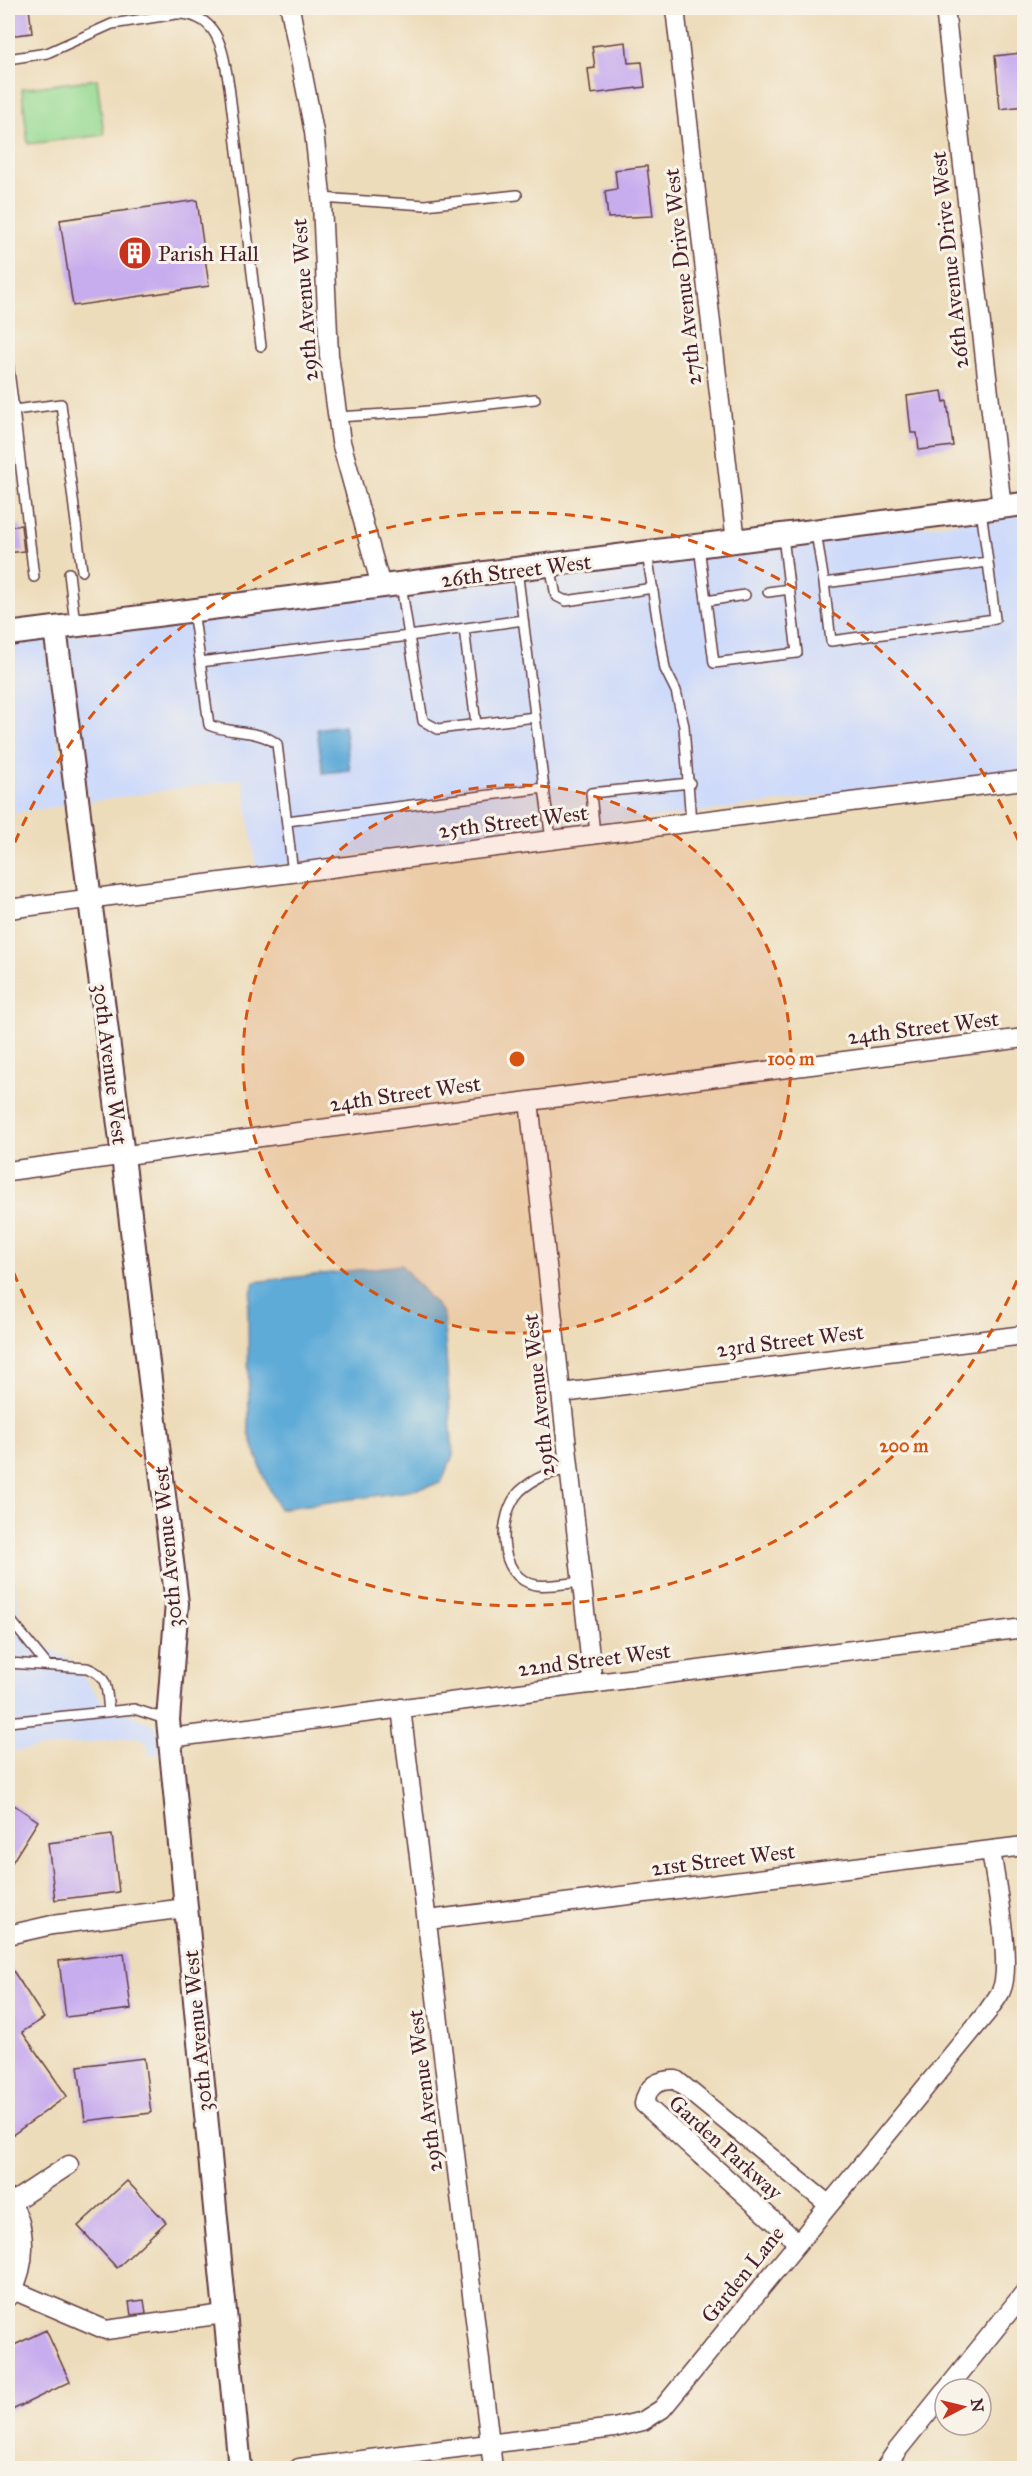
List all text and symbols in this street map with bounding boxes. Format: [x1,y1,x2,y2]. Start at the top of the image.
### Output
street label: 26th Avenue Drive West [925,150,974,370]
street label: 27th Avenue Drive West [658,167,707,387]
street label: 29th Avenue West [285,217,324,382]
building icon: Parish Hall [117,235,153,271]
place label: Parish Hall [158,240,259,267]
street label: 26th Street West [439,548,593,593]
street label: 25th Street West [437,799,589,844]
street label: 30th Avenue West [87,982,134,1146]
street label: 24th Street West [846,1005,1000,1050]
text: 100 m [768,1048,815,1070]
centre of rings [507,1049,527,1069]
street label: 24th Street West [328,1070,483,1117]
street label: 29th Avenue West [517,1312,560,1478]
street label: 23rd Street West [715,1318,865,1363]
text: 200 m [880,1435,929,1457]
street label: 30th Avenue West [147,1465,188,1629]
street label: 22nd Street West [516,1637,672,1682]
street label: 21st Street West [650,1837,797,1882]
street label: 30th Avenue West [177,1949,218,2113]
street label: 29th Avenue West [401,2008,448,2174]
street label: Garden Parkway [663,2089,789,2206]
street label: Garden Lane [695,2220,790,2328]
north arrow [933,2377,993,2437]
text: N [967,2397,988,2414]

